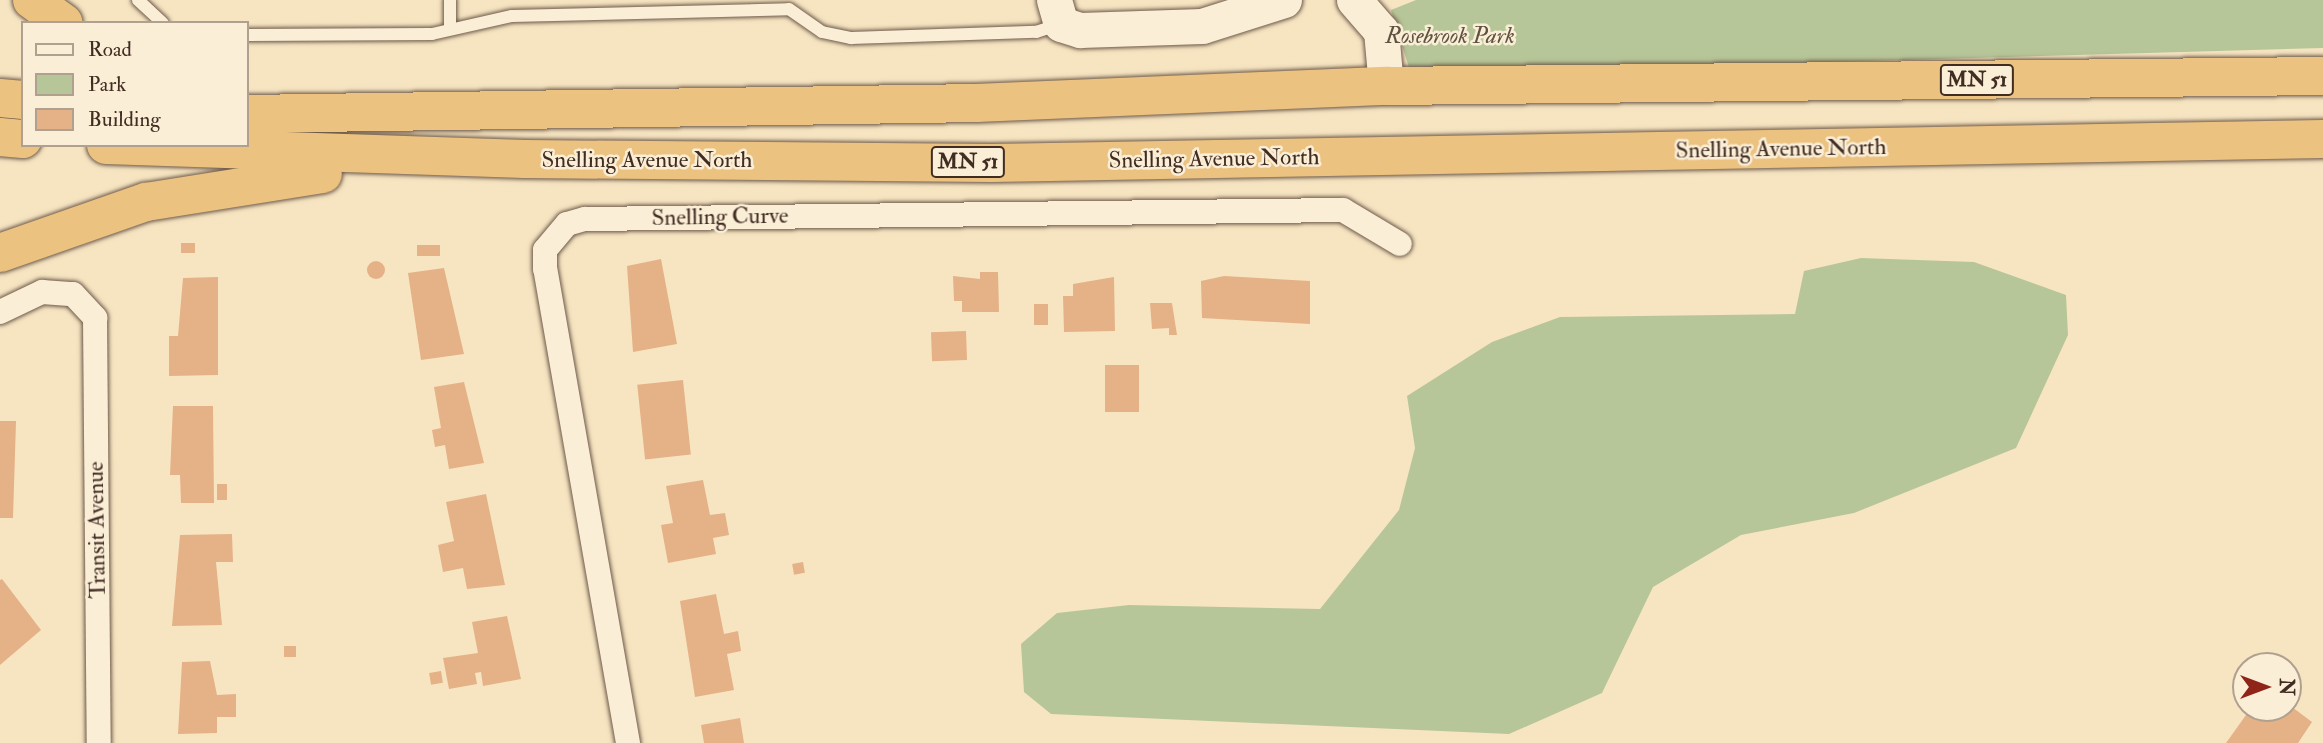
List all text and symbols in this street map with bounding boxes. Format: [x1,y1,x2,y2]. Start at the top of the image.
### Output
legend [21,21,248,147]
park label: Rosebrook Park [1385,22,1515,50]
text: Road [88,36,132,63]
road number: MN 51 [1938,62,2016,98]
text: Park [88,71,126,98]
text: Building [88,106,161,133]
street label: Snelling Avenue North [1675,133,1887,165]
street label: Snelling Avenue North [1108,143,1320,175]
road number: MN 51 [930,144,1006,180]
street label: Snelling Avenue North [542,146,752,174]
street label: Snelling Curve [651,202,789,232]
street label: Transit Avenue [82,461,112,599]
north arrow [2232,652,2302,722]
text: N [2274,678,2298,696]

